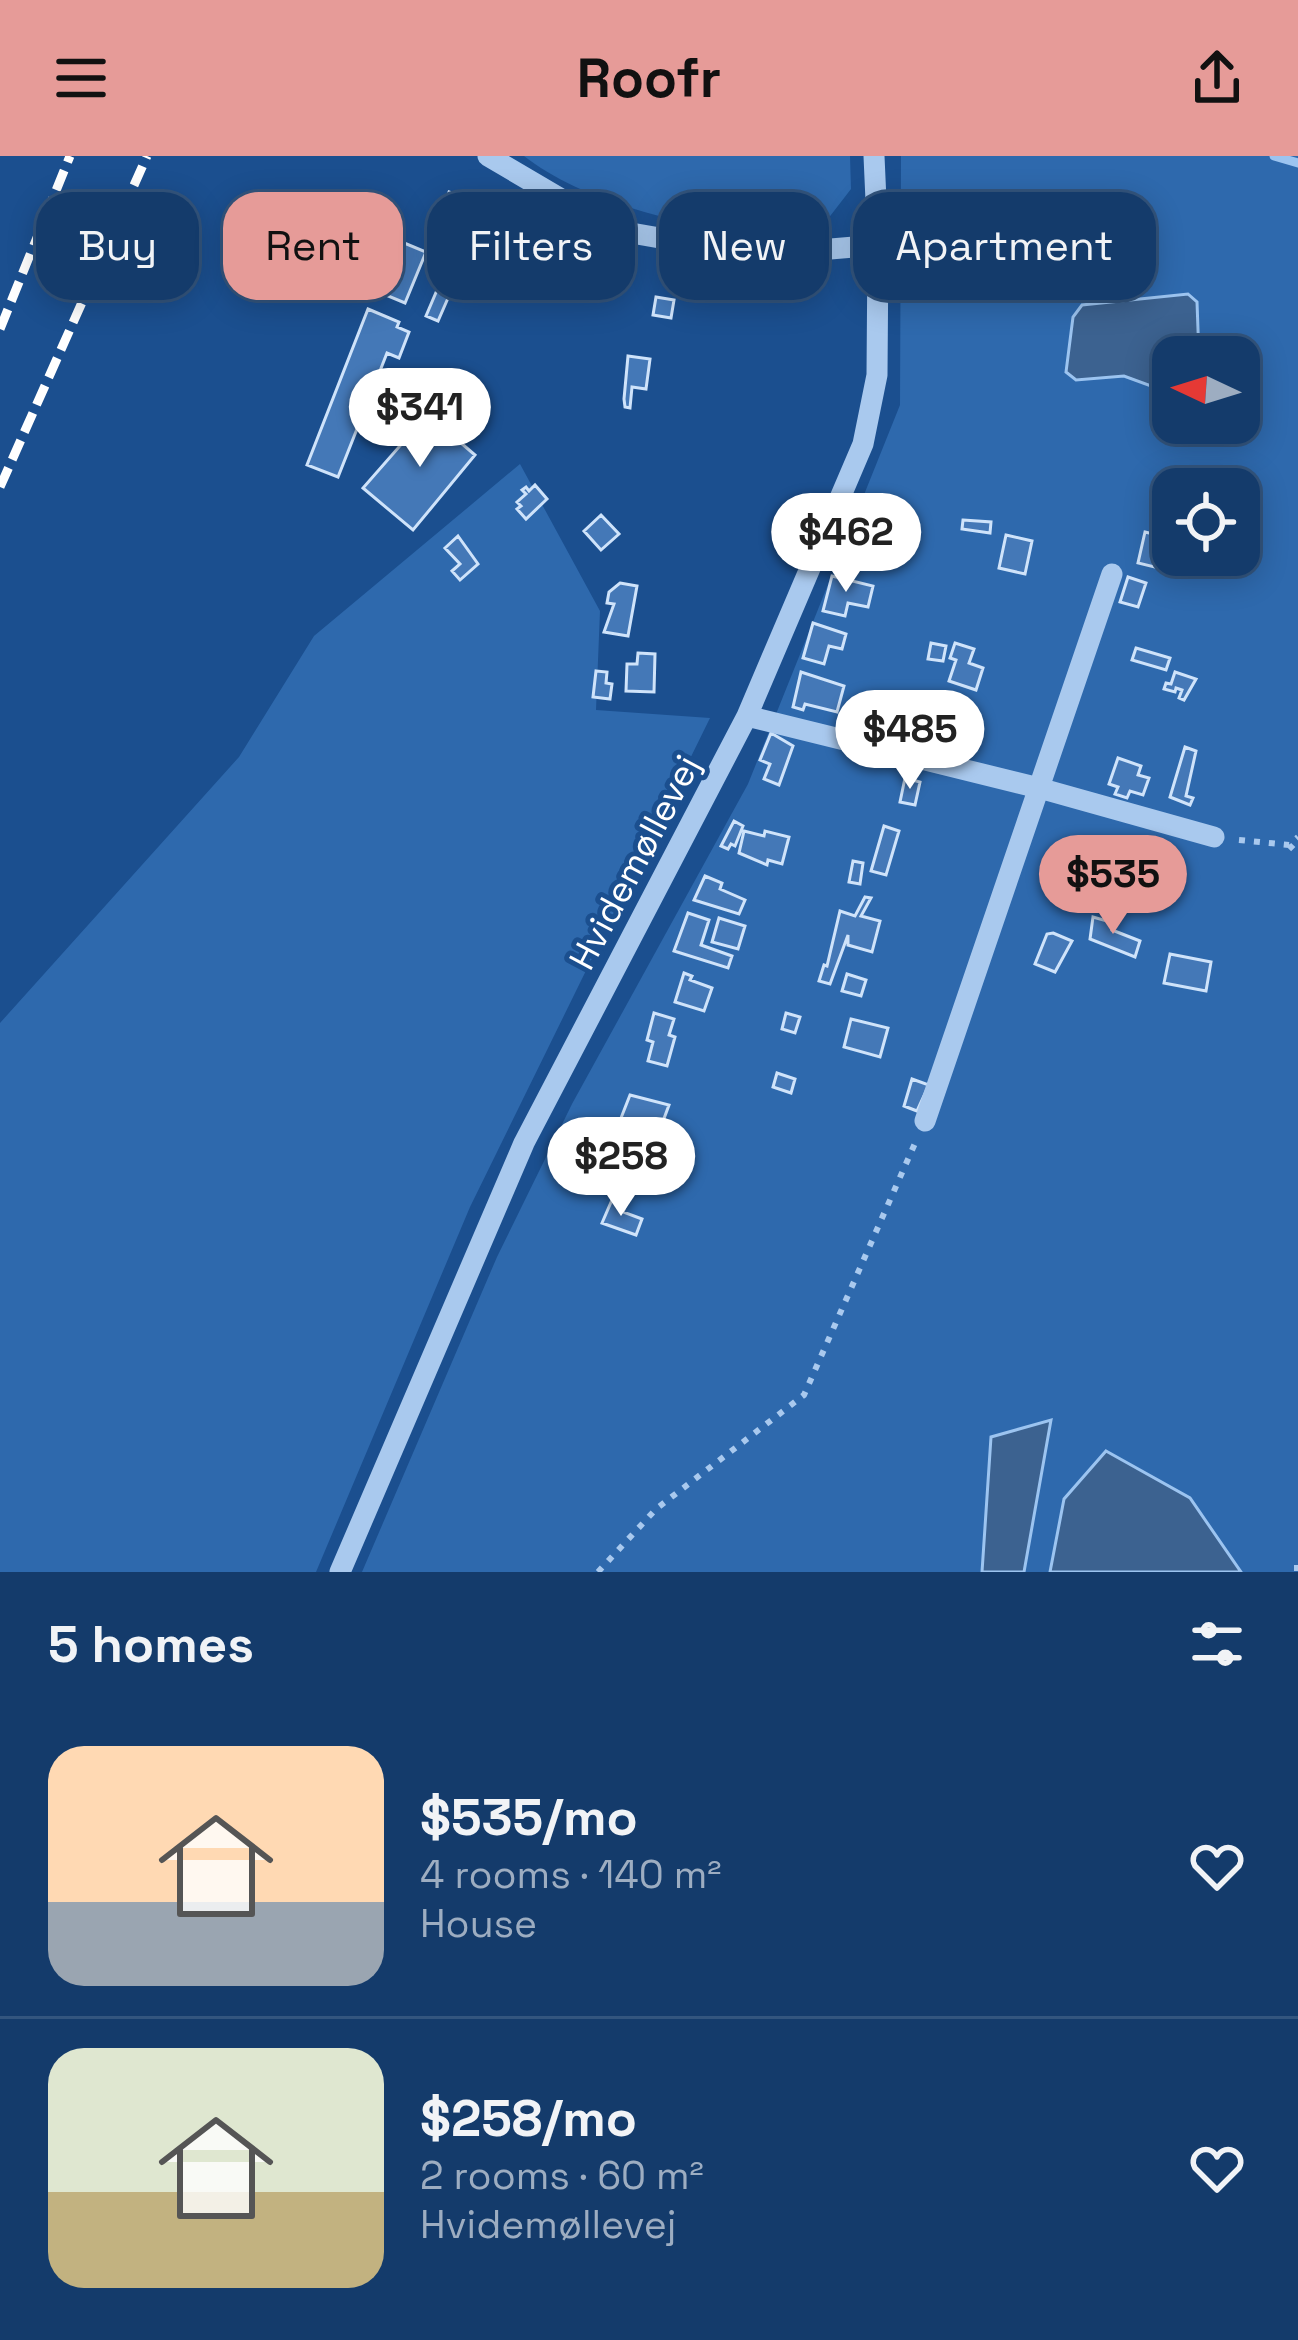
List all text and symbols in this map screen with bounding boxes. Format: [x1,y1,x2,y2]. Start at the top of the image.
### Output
text: Roofr [577,44,721,113]
icon: menu [48,45,114,111]
icon: share [1184,45,1250,111]
chip: Buy [36,192,199,300]
chip: Rent [223,192,403,300]
chip: Filters [427,192,635,300]
chip: New [659,192,829,300]
chip: Apartment [853,192,1156,300]
north arrow [1152,336,1260,444]
map controls [1152,336,1260,576]
pin: $341 [349,368,491,470]
text: $341 [376,382,464,431]
button: locate [1152,468,1260,576]
pin: $462 [775,493,917,595]
text: $462 [798,507,894,556]
pin: $485 [839,690,981,792]
text: $485 [862,704,958,753]
street label: Hvidemøllevej [559,747,711,978]
pin: $535 [1042,835,1184,937]
text: $535 [1066,849,1160,898]
pin: $258 [550,1117,692,1219]
text: $258 [574,1131,668,1180]
icon: filters [1184,1611,1250,1677]
text: 5 homes [48,1612,254,1677]
text: $535/mo [420,1785,638,1850]
icon: home [144,1794,288,1938]
icon: heart [1184,1833,1250,1899]
text: 4 rooms · 140 m² [420,1850,722,1899]
text: House [420,1899,537,1948]
text: $258/mo [420,2086,637,2151]
icon: home [144,2096,288,2240]
icon: heart [1184,2135,1250,2201]
text: 2 rooms · 60 m² [420,2151,704,2200]
text: Hvidemøllevej [420,2200,676,2249]

